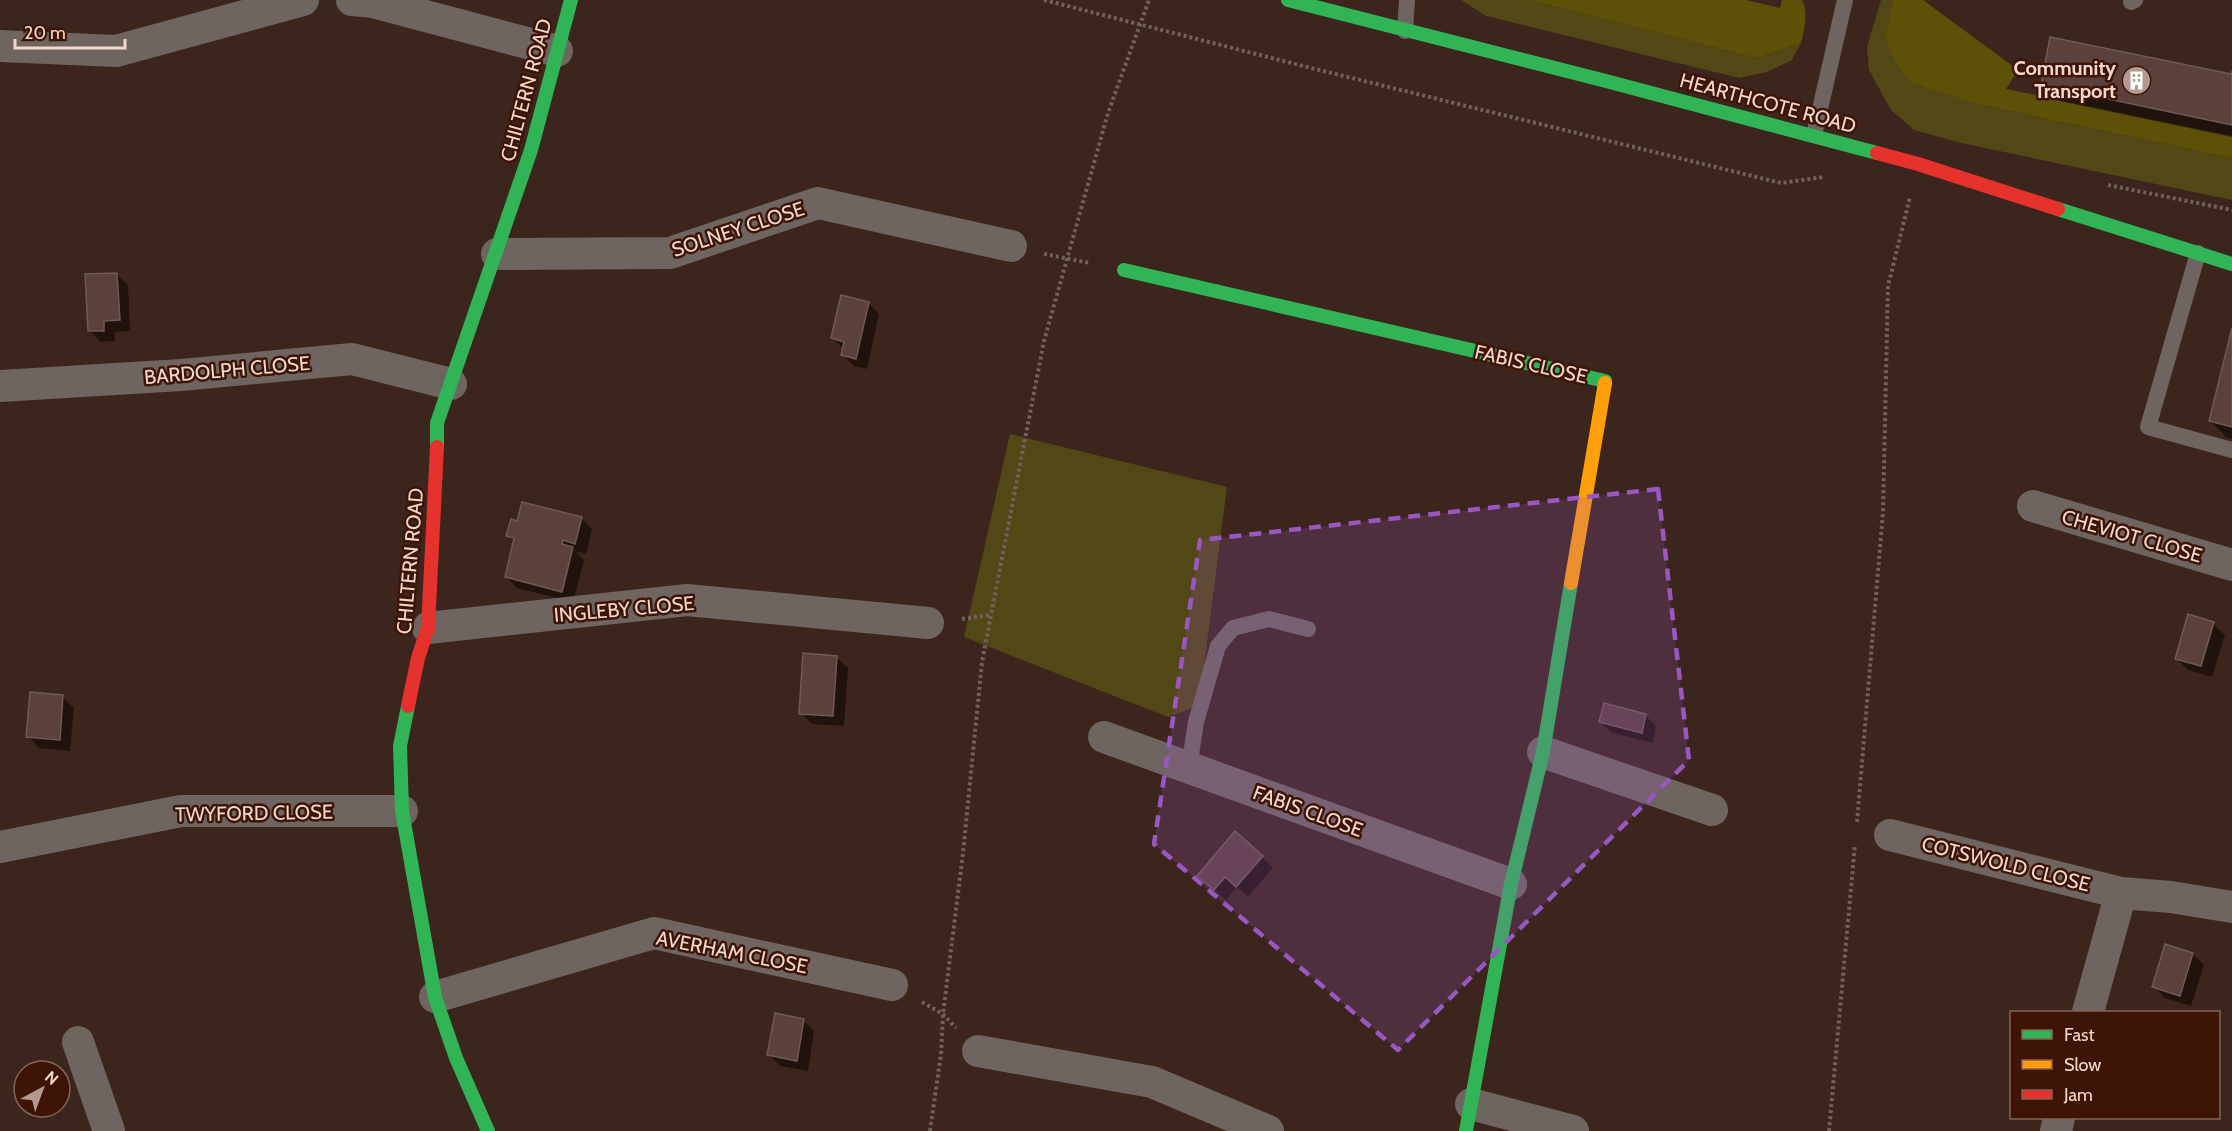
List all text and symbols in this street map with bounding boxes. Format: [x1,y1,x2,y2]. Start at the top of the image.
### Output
scale bar [15,12,124,50]
street label: CHILTERN ROAD [495,16,557,164]
text: 20 m [24,22,66,44]
place label: Community Transport [2013,56,2116,103]
building icon: Community Transport [2121,64,2153,96]
street label: HEARTHCOTE ROAD [1677,68,1859,138]
street label: SOLNEY CLOSE [669,196,807,262]
street label: FABIS CLOSE [1472,339,1590,389]
street label: BARDOLPH CLOSE [143,351,311,389]
street label: CHILTERN ROAD [392,487,428,635]
street label: CHEVIOT CLOSE [2059,504,2205,568]
street label: INGLEBY CLOSE [553,591,695,627]
street label: FABIS CLOSE [1250,780,1366,842]
street label: TWYFORD CLOSE [175,800,333,826]
street label: COTSWOLD CLOSE [1919,831,2093,897]
street label: AVERHAM CLOSE [654,926,810,978]
legend [2010,1011,2220,1119]
text: Fast [2064,1024,2095,1046]
text: Slow [2064,1054,2101,1076]
north arrow [12,1059,72,1119]
text: N [41,1067,62,1089]
text: Jam [2063,1084,2093,1106]

